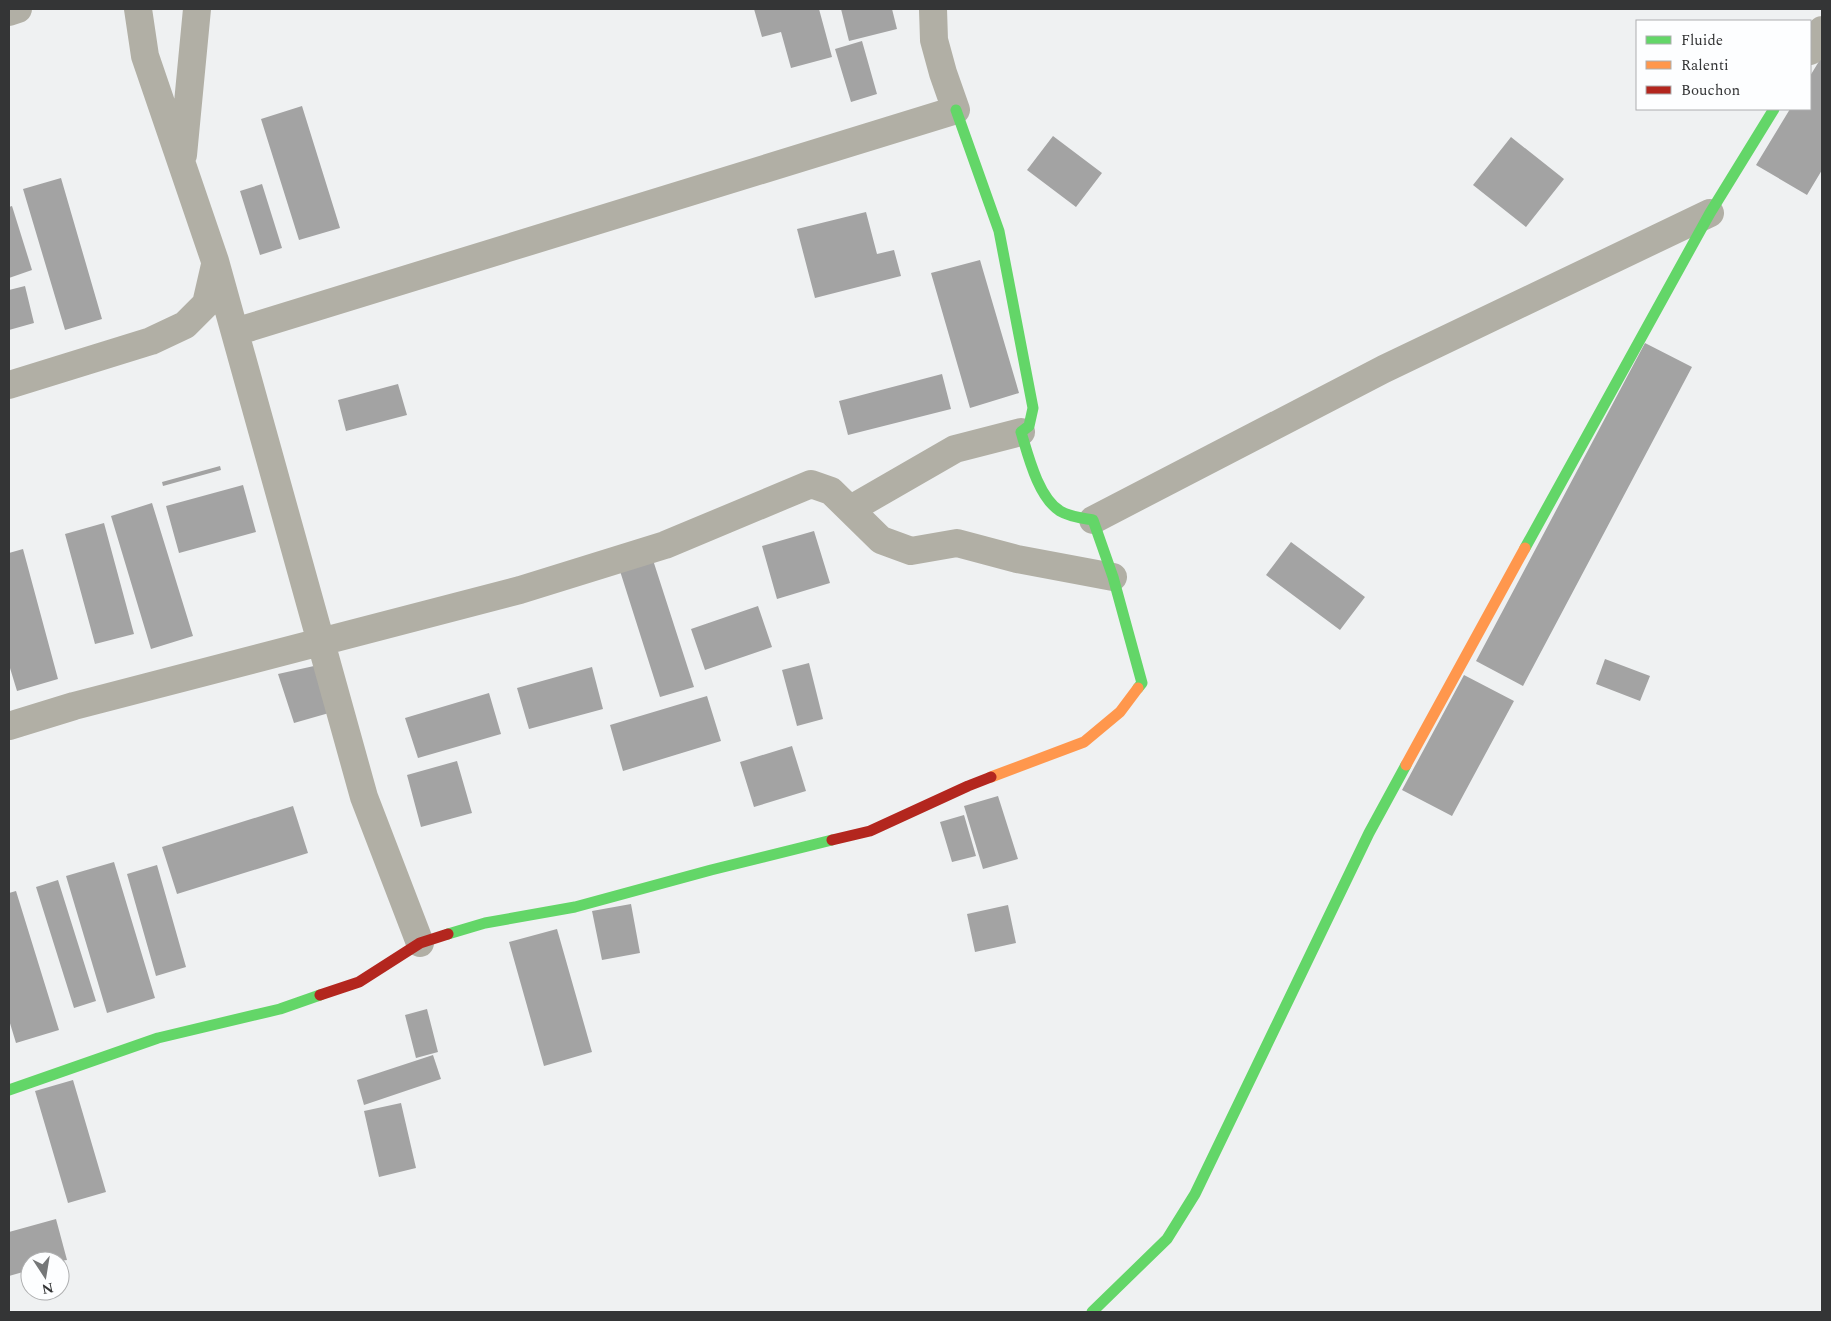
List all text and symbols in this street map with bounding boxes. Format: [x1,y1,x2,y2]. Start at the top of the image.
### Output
legend [1636,20,1811,110]
text: Fluide [1681,29,1723,52]
text: Ralenti [1681,54,1729,77]
text: Bouchon [1681,79,1741,102]
north arrow [20,1251,70,1301]
text: N [40,1277,55,1300]

